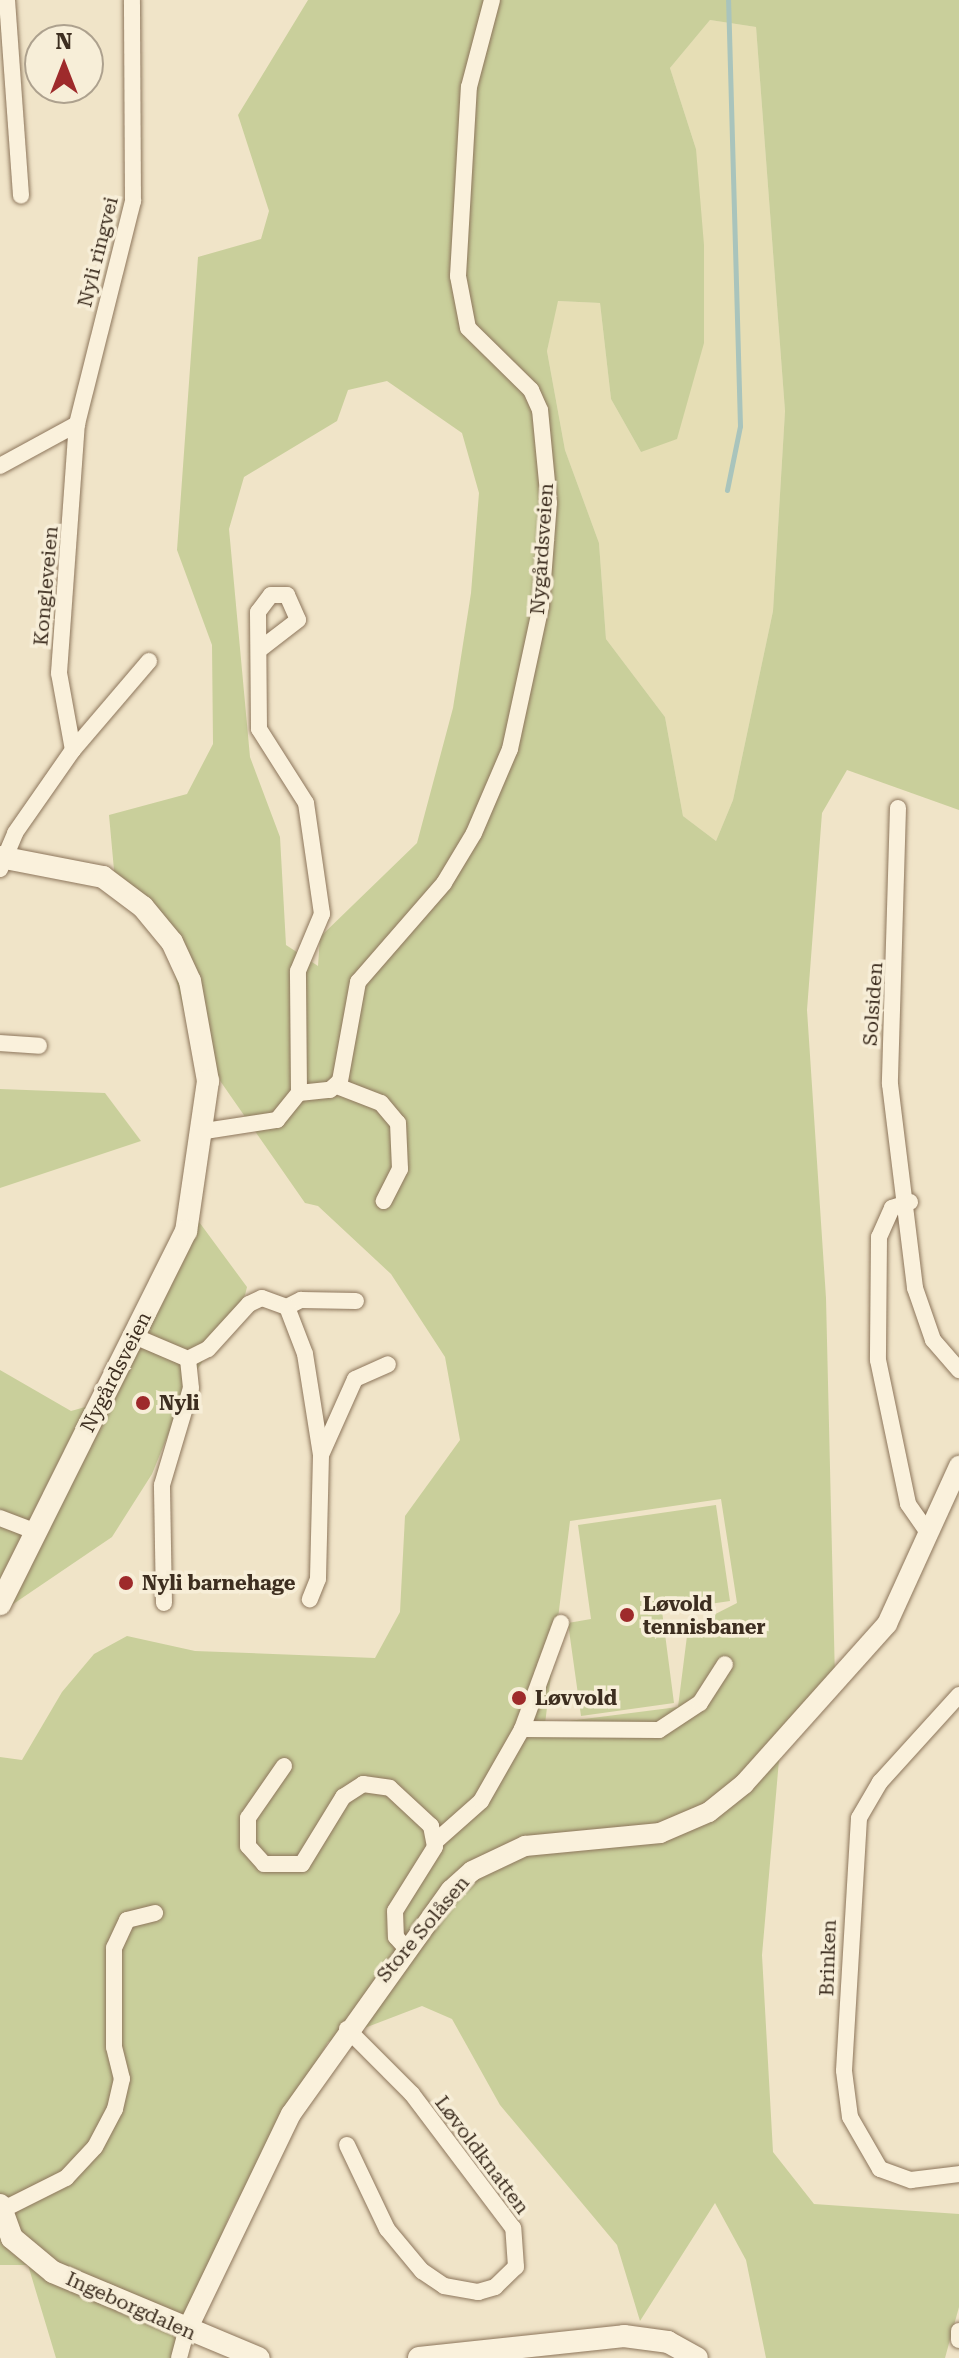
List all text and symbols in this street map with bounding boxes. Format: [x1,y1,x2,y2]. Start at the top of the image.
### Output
north arrow [24,24,104,104]
text: N [56,29,72,54]
street label: Nyli ringvei [73,194,123,310]
street label: Nygårdsveien [525,482,559,616]
street label: Kongleveien [29,525,63,647]
street label: Solsiden [858,961,888,1047]
street label: Nygårdsveien [75,1308,157,1436]
place label: Nyli [159,1391,199,1415]
marker: Nyli [134,1394,152,1412]
place label: Nyli barnehage [142,1571,296,1595]
marker: Nyli barnehage [117,1574,135,1592]
place label: Løvold tennisbaner [643,1592,766,1639]
marker: Løvold tennisbaner [618,1606,636,1624]
place label: Løvvold [535,1686,617,1710]
marker: Løvvold [510,1689,528,1707]
street label: Store Solåsen [372,1871,474,1987]
street label: Brinken [815,1919,841,1997]
street label: Løvoldknatten [430,2091,534,2219]
street label: Ingeborgdalen [62,2267,200,2345]

